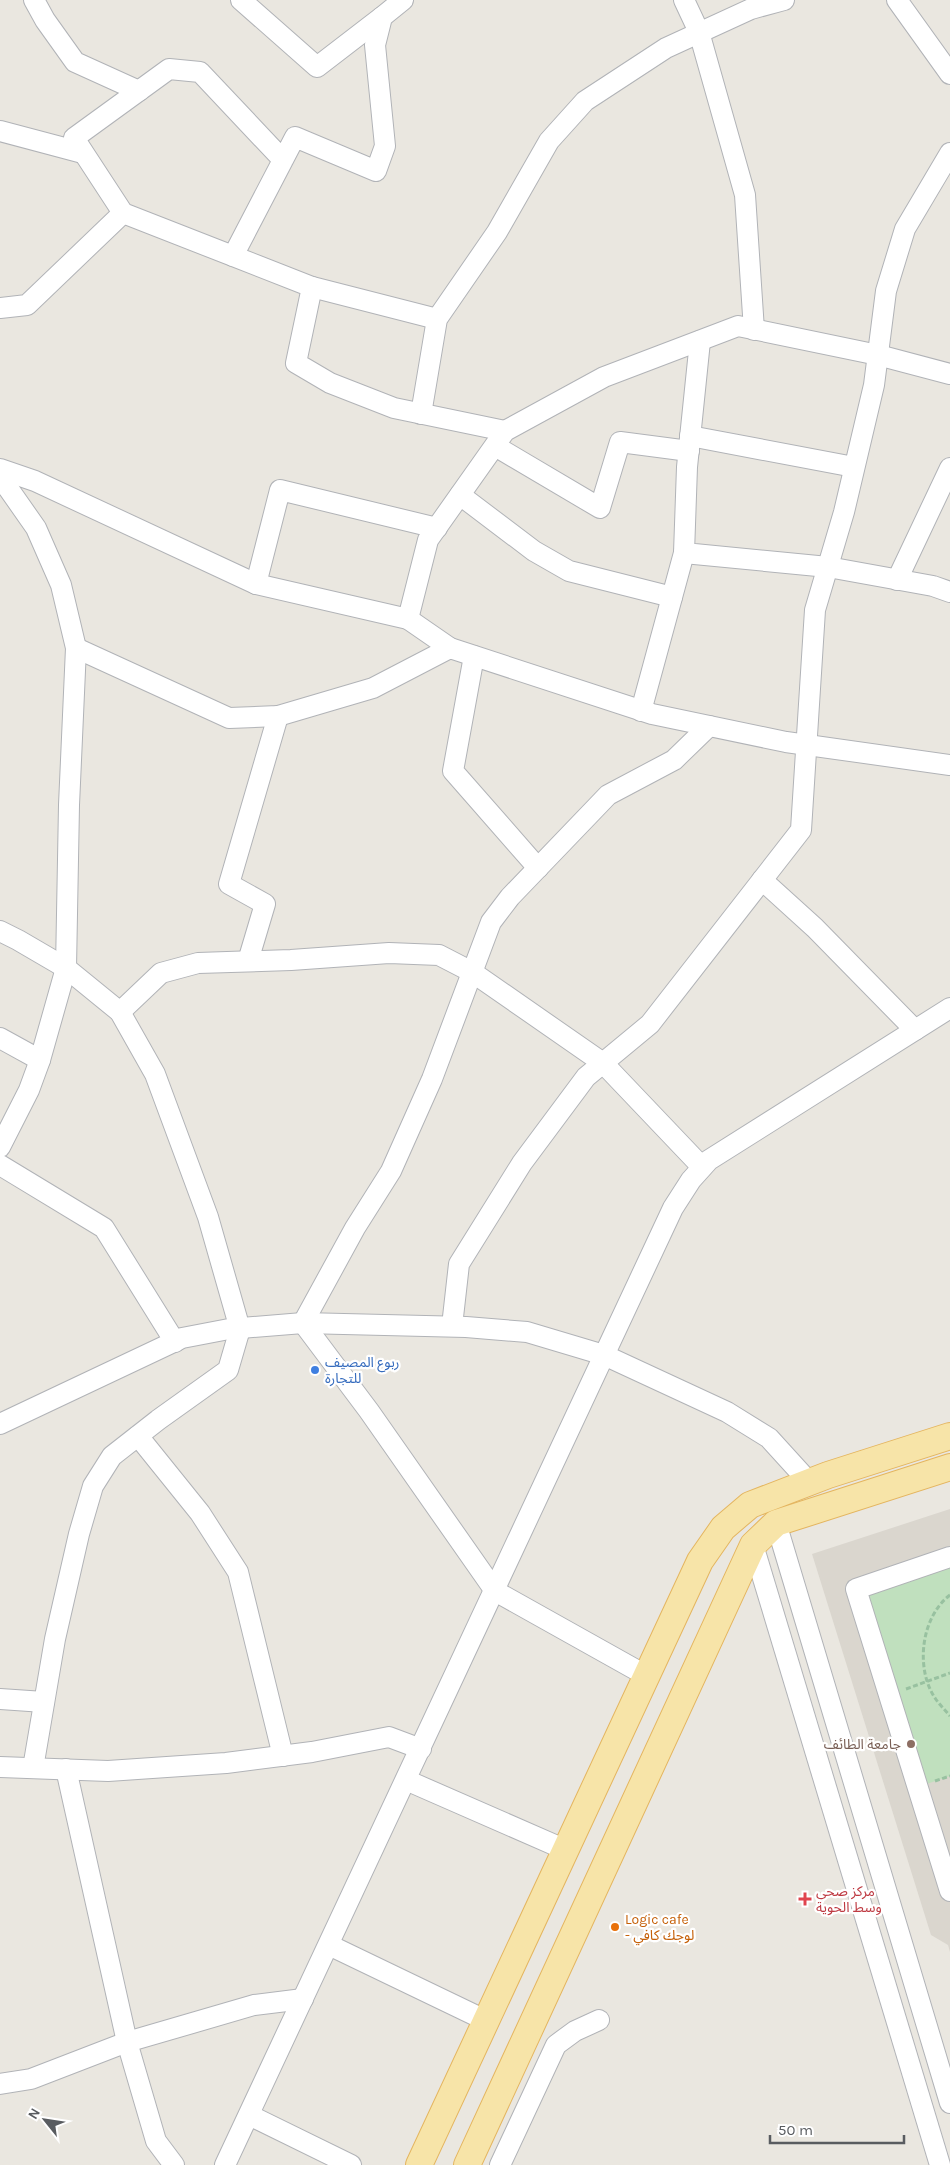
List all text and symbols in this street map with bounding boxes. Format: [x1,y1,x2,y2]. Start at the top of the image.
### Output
place label: ربوع المصيف للتجارة [325,1354,399,1387]
marker: ربوع المصيف للتجارة [309,1364,321,1376]
place label: جامعة الطائف [824,1736,901,1753]
marker: جامعة الطائف [905,1738,917,1750]
place label: مركز صحي وسط الحوية [816,1883,882,1916]
marker: مركز صحي وسط الحوية [798,1892,812,1906]
place label: Logic cafe - لوجك كافي [625,1911,694,1946]
marker: Logic cafe - لوجك كافي [609,1921,621,1933]
north arrow [20,2095,70,2145]
text: N [24,2105,44,2122]
scale bar [770,2112,904,2144]
text: 50 m [778,2121,813,2139]

